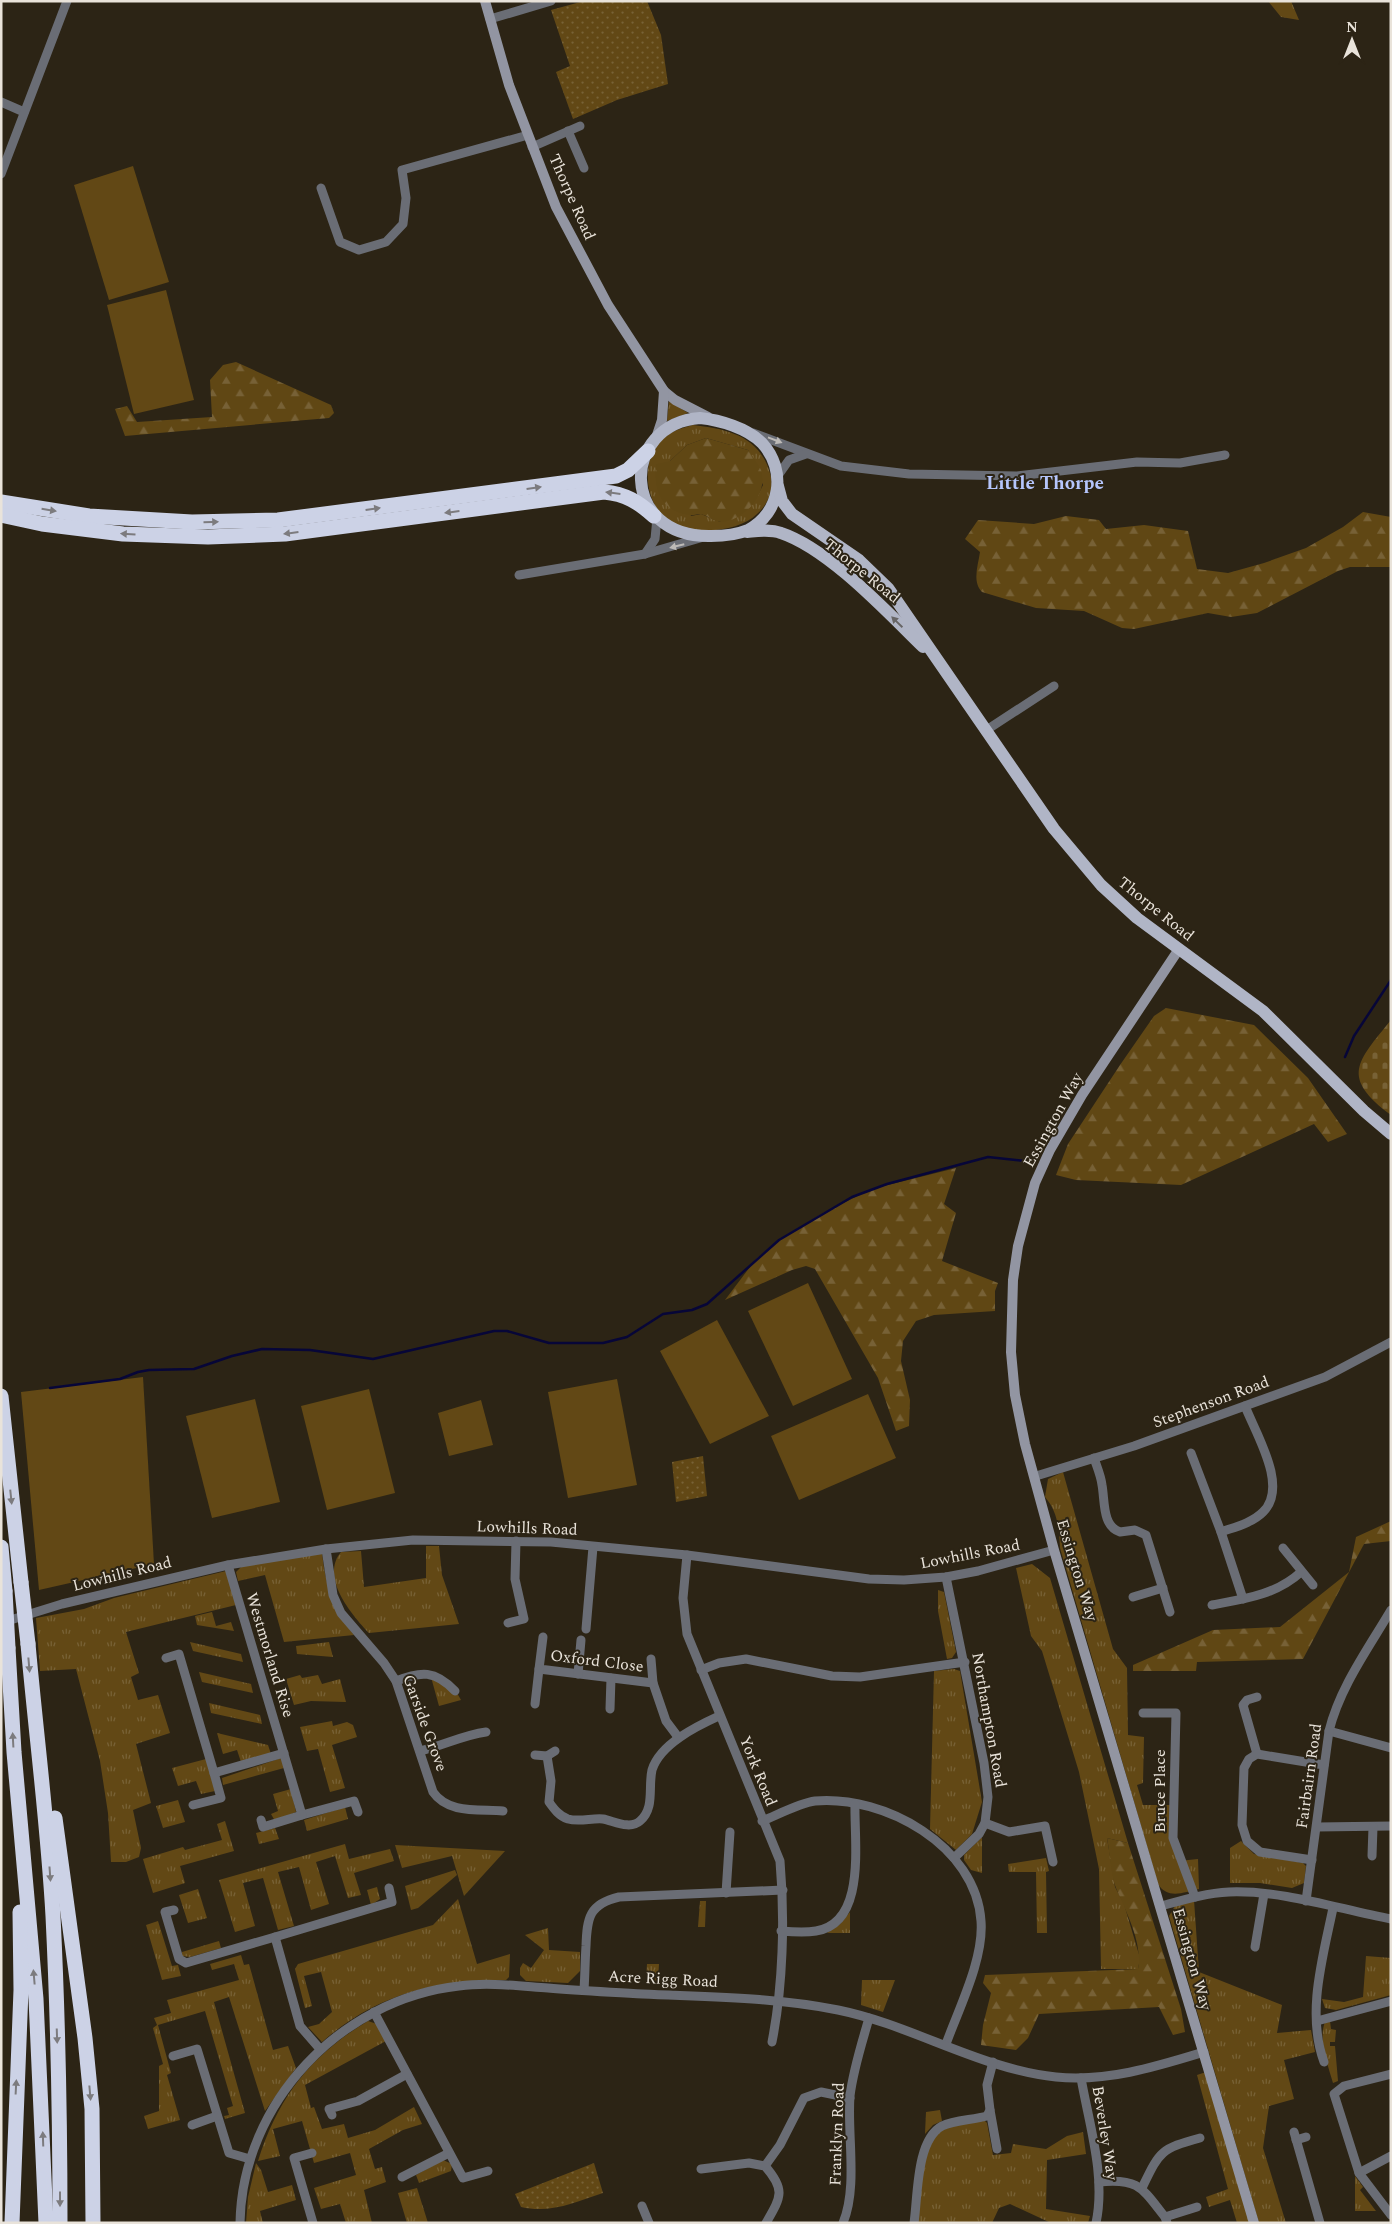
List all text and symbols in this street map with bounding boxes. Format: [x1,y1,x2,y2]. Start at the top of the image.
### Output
north arrow [1327,15,1377,65]
text: N [1346,17,1358,38]
street label: Thorpe Road [542,150,602,244]
one-way arrow [768,437,783,444]
district label: Little Thorpe [986,469,1104,498]
one-way arrow [526,483,542,491]
one-way arrow [605,489,621,497]
one-way arrow [365,505,381,513]
one-way arrow [42,507,58,515]
one-way arrow [444,508,460,516]
one-way arrow [203,518,219,526]
one-way arrow [282,529,298,537]
one-way arrow [120,530,136,538]
street label: Thorpe Road [819,533,905,609]
one-way arrow [669,542,684,550]
one-way arrow [892,616,904,628]
street label: Thorpe Road [1113,871,1199,947]
street label: Essington Way [1017,1067,1090,1172]
street label: Stephenson Road [1149,1370,1273,1434]
one-way arrow [7,1489,15,1505]
street label: Lowhills Road [476,1514,578,1542]
street label: Essington Way [1050,1516,1104,1625]
street label: Lowhills Road [918,1533,1022,1575]
street label: Lowhills Road [70,1550,174,1598]
street label: Westmorland Rise [240,1590,300,1720]
street label: Oxford Close [549,1643,645,1679]
street label: Northampton Road [965,1650,1013,1790]
one-way arrow [26,1657,34,1673]
street label: Garside Grove [396,1671,454,1775]
street label: Fairbairn Road [1290,1722,1328,1830]
one-way arrow [8,1732,16,1748]
street label: York Road [733,1732,783,1810]
street label: Bruce Place [1148,1749,1172,1833]
one-way arrow [46,1866,54,1882]
street label: Essington Way [1166,1905,1218,2014]
street label: Acre Rigg Road [607,1964,719,1994]
one-way arrow [30,1969,38,1985]
one-way arrow [54,2029,62,2045]
one-way arrow [12,2078,20,2094]
street label: Franklyn Road [823,2082,851,2186]
street label: Beverley Way [1086,2084,1124,2183]
one-way arrow [86,2086,94,2102]
one-way arrow [39,2131,47,2147]
one-way arrow [56,2191,64,2207]

